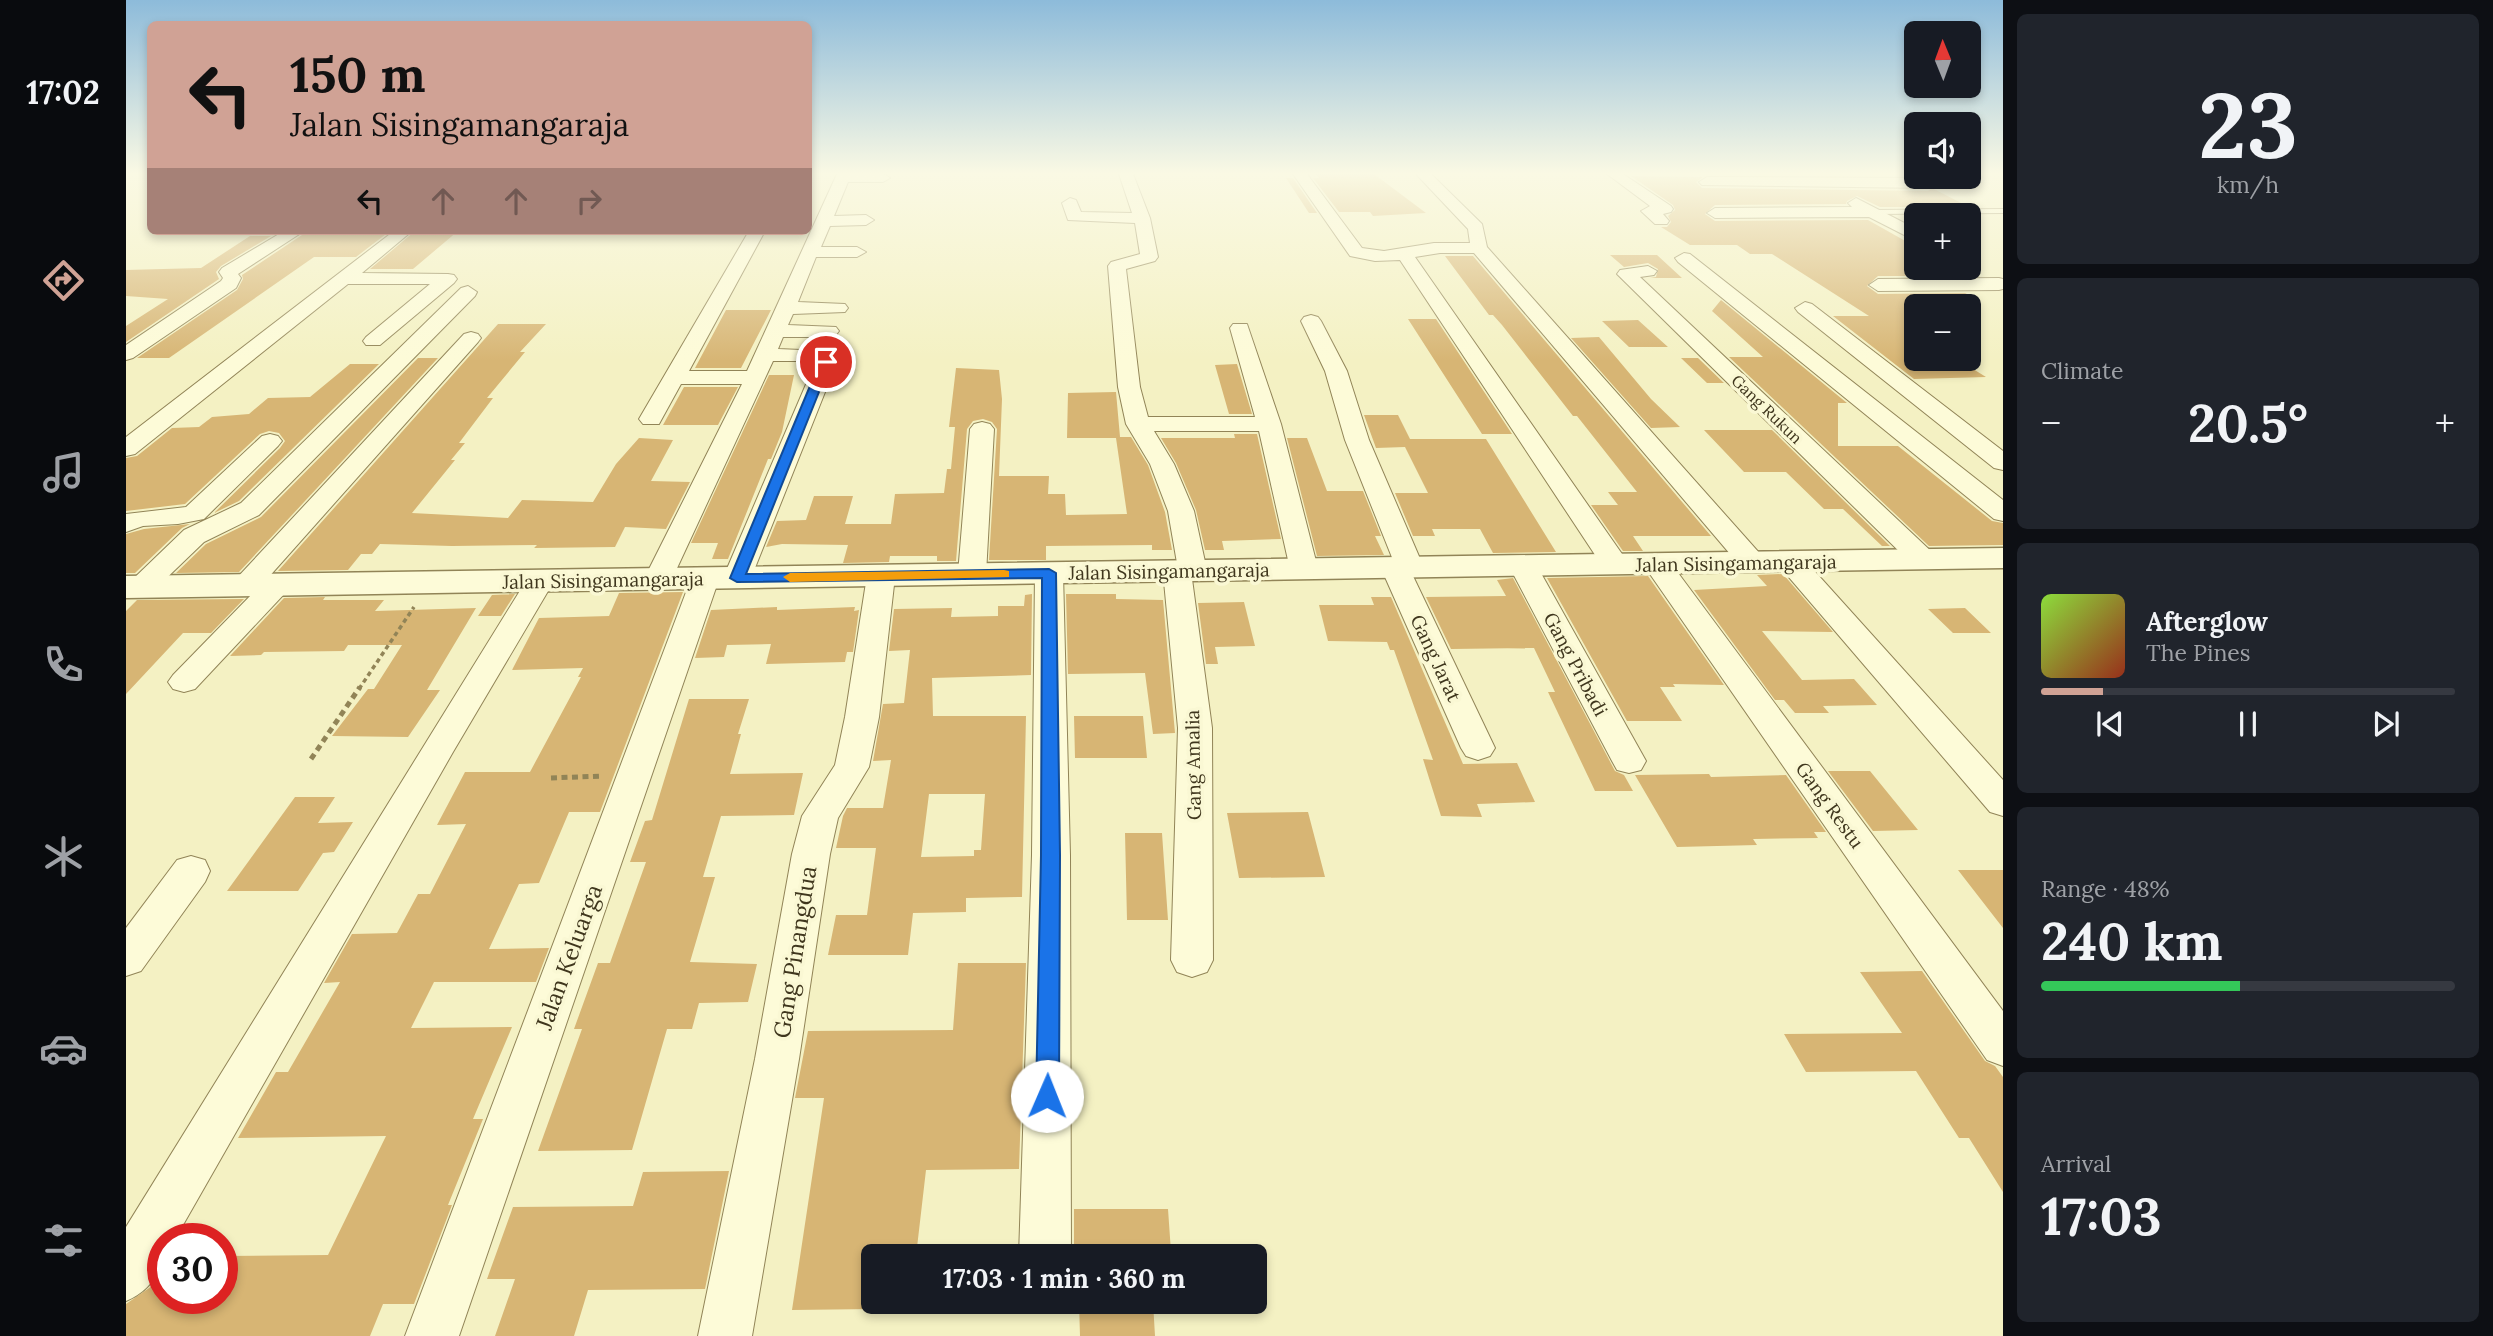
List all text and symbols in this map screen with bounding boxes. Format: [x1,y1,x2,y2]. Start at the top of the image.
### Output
north arrow [1904,21,1981,98]
map controls [1904,21,1981,371]
text: 150 m [290,43,426,105]
icon: left [175,49,266,140]
text: 23 [2198,66,2298,183]
text: 17:02 [26,72,100,113]
text: Jalan Sisingamangaraja [290,104,629,145]
button: sound [1904,112,1981,189]
text: km/h [2217,170,2279,199]
icon: left [351,182,389,220]
icon: ahead [424,182,462,220]
icon: ahead [497,182,535,220]
icon: right [570,182,608,220]
button: + [1904,203,1981,280]
icon: directions [39,256,88,305]
button: − [1904,294,1981,371]
pin [796,332,856,392]
icon: arrive [807,343,845,381]
text: Climate [2041,356,2123,385]
street label: Gang Rukun [1727,370,1807,448]
text: 20.5° [2188,390,2308,456]
text: − [2041,399,2061,447]
text: + [2435,399,2455,447]
icon: music [39,448,88,497]
street label: Jalan Sisingamangaraja [1634,549,1837,577]
street label: Jalan Sisingamangaraja [1067,557,1270,585]
street label: Jalan Sisingamangaraja [501,566,704,594]
text: Afterglow [2146,605,2268,638]
street label: Gang Pribadi [1539,608,1613,720]
street label: Gang Jarat [1405,611,1467,706]
text: The Pines [2146,638,2251,667]
icon: phone [39,640,88,689]
icon: previous [2091,705,2129,743]
icon: pause [2229,705,2267,743]
icon: next [2367,705,2405,743]
street label: Gang Amalia [1180,709,1206,820]
street label: Gang Restu [1791,757,1869,853]
icon: climate [39,832,88,881]
street label: Gang Pinangdua [767,863,822,1040]
text: Range · 48% [2041,874,2170,903]
street label: Jalan Keluarga [529,880,608,1034]
text: 240 km [2041,908,2223,974]
icon: car [39,1024,88,1073]
position arrow [1010,1059,1084,1133]
text: Arrival [2041,1149,2111,1178]
text: 17:03 [2041,1183,2162,1249]
icon: filters [39,1216,88,1265]
speed limit sign: 30 [147,1223,238,1314]
text: 17:03 · 1 min · 360 m [943,1262,1185,1295]

